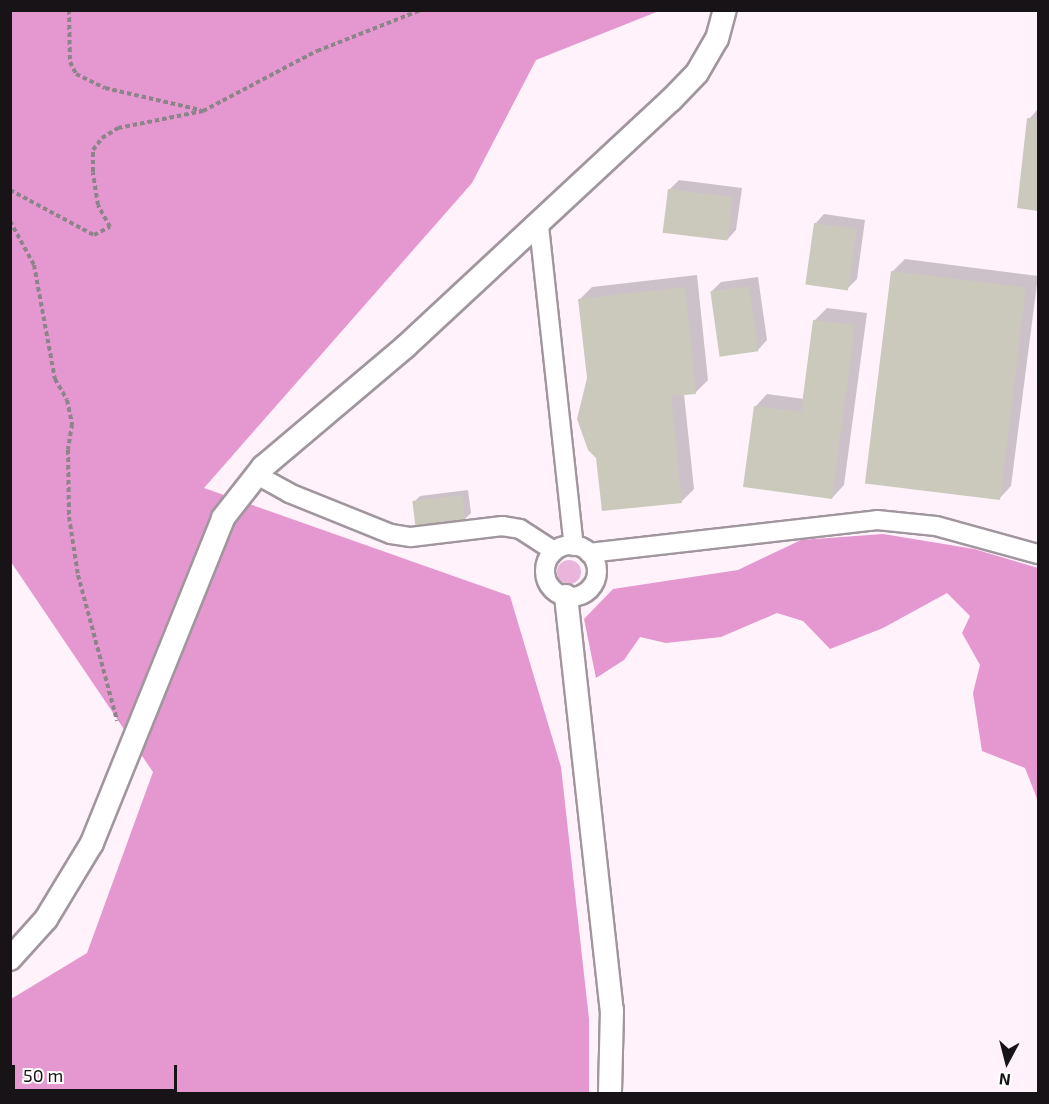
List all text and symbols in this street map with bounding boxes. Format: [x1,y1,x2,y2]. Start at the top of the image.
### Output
north arrow [977,1032,1037,1092]
scale bar [15,1053,180,1091]
text: 50 m [23,1064,63,1086]
text: N [998,1070,1012,1090]

